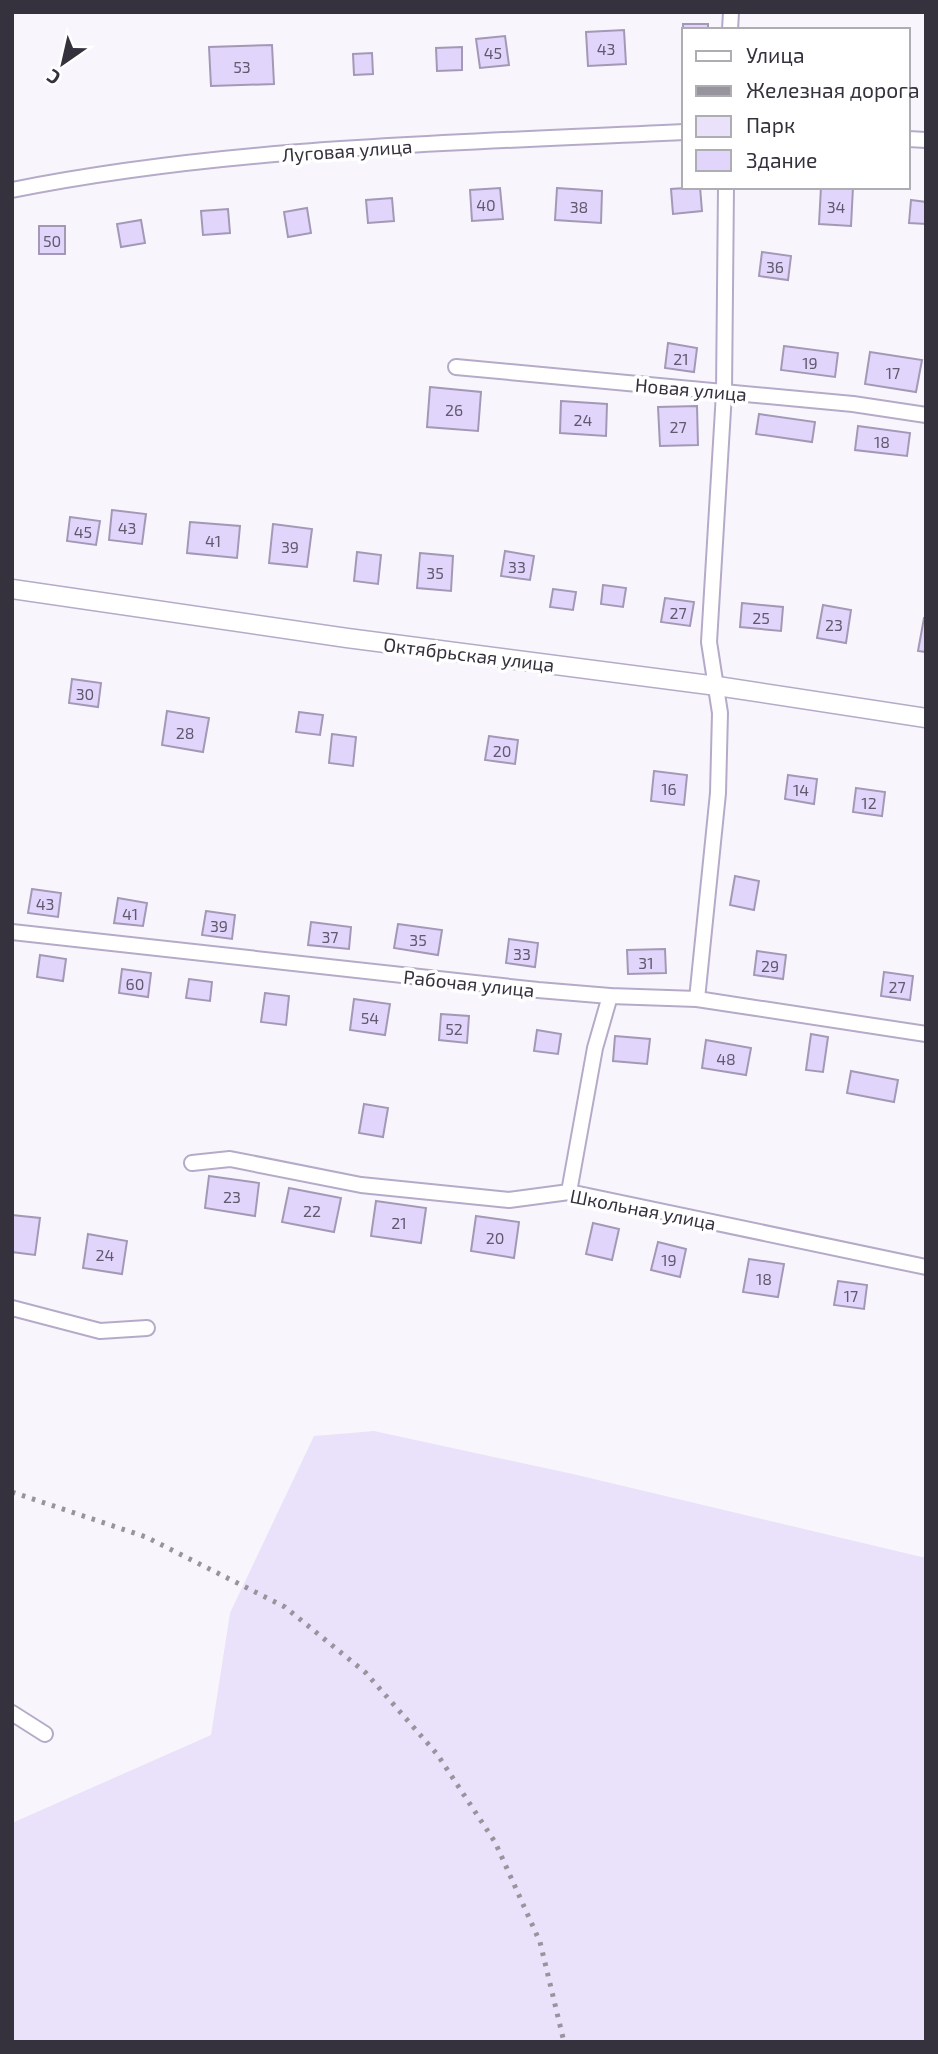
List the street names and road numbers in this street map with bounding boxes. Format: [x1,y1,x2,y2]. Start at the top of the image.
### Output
street label: Луговая улица [281,134,413,167]
street label: Новая улица [634,373,748,406]
street label: Октябрьская улица [382,632,556,677]
street label: Рабочая улица [402,965,536,1002]
street label: Школьная улица [568,1184,718,1235]

